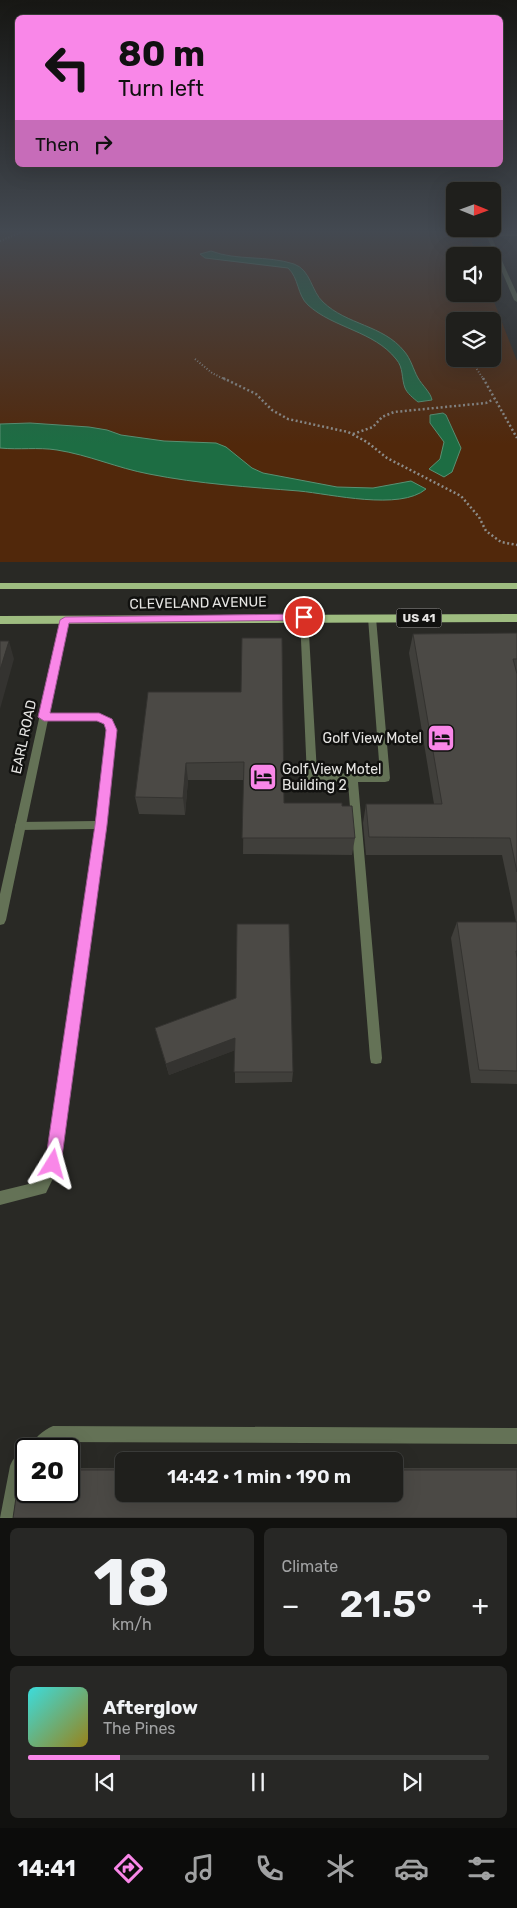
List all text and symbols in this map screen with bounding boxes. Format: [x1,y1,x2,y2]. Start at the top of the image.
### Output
text: 80 m [118,33,205,75]
icon: left [35,35,100,100]
text: Turn left [118,75,204,102]
icon: right [89,130,117,158]
text: Then [35,133,79,156]
north arrow [446,182,501,238]
map controls [446,182,501,367]
button: sound [446,247,501,302]
button: layers [446,312,501,367]
street label: CLEVELAND AVENUE [129,593,267,613]
pin [283,596,325,638]
icon: arrive [290,603,318,631]
road number: US 41 [396,608,442,628]
street label: EARL ROAD [8,698,40,776]
hotel icon: Golf View Motel [426,723,456,753]
place label: Golf View Motel [323,730,422,747]
place label: Golf View Motel Building 2 [282,761,381,794]
hotel icon: Golf View Motel Building 2 [248,762,278,792]
position arrow [26,1137,78,1189]
speed limit sign: 20 [15,1438,80,1503]
text: 14:42 · 1 min · 190 m [167,1465,351,1488]
text: 18 [94,1544,170,1621]
text: Climate [282,1557,338,1576]
text: 21.5° [340,1581,432,1627]
text: − [282,1589,300,1622]
text: + [472,1589,489,1622]
text: km/h [112,1615,152,1634]
text: Afterglow [103,1696,198,1719]
text: The Pines [103,1719,176,1738]
icon: previous [91,1768,119,1796]
icon: pause [244,1768,272,1796]
icon: next [398,1768,426,1796]
icon: directions [111,1851,146,1886]
icon: music [182,1851,217,1886]
icon: phone [252,1851,287,1886]
icon: climate [323,1851,358,1886]
icon: car [394,1851,429,1886]
icon: filters [464,1851,499,1886]
text: 14:41 [18,1855,76,1882]

